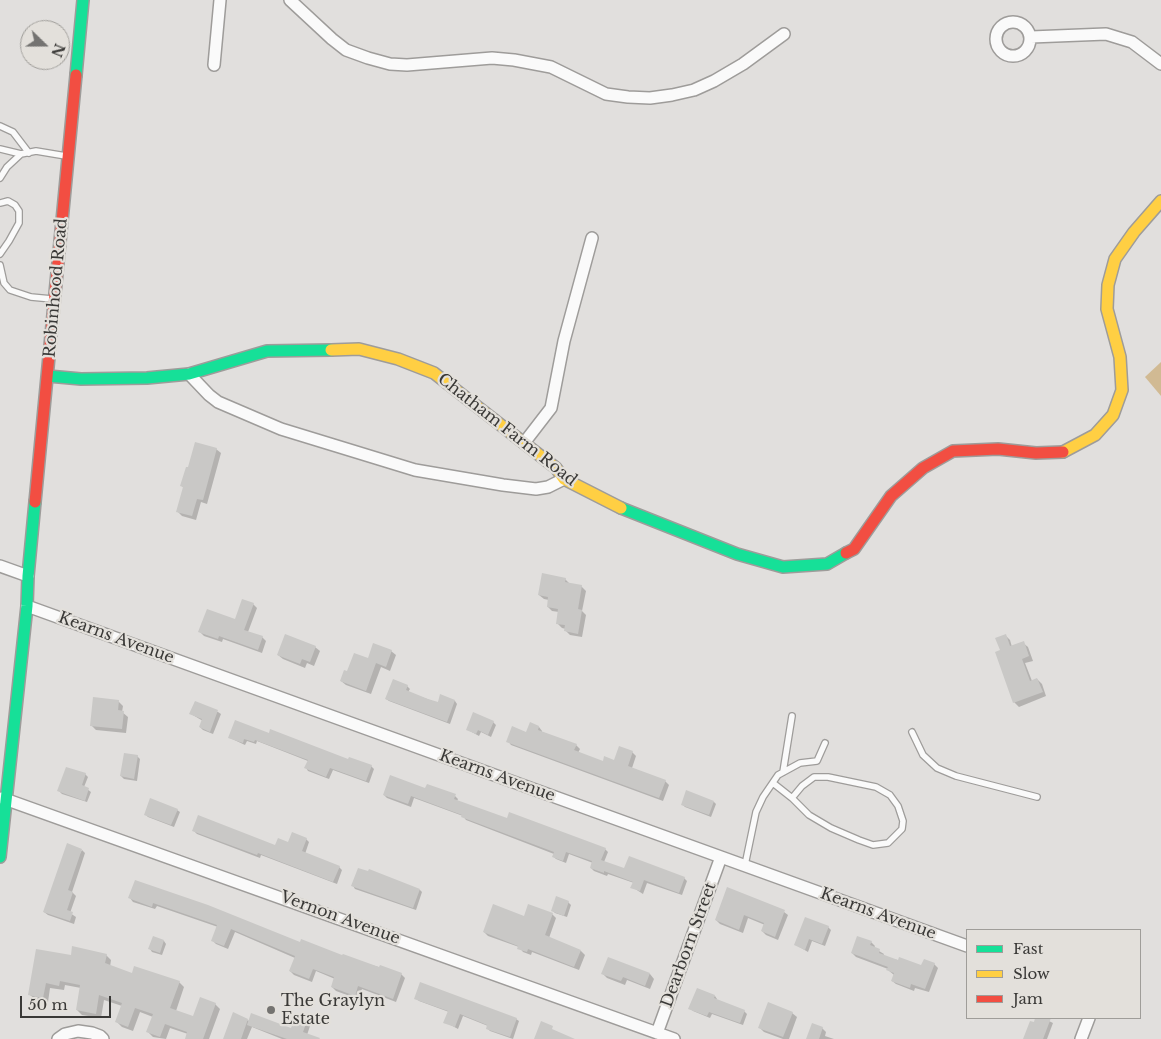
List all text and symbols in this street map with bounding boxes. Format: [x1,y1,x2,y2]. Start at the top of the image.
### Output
north arrow [20,20,70,70]
text: N [47,41,69,60]
street label: Robinhood Road [40,218,72,358]
street label: Chatham Farm Road [434,370,580,490]
street label: Kearns Avenue [56,608,176,668]
street label: Kearns Avenue [437,746,557,806]
street label: Dearborn Street [657,880,721,1010]
street label: Kearns Avenue [818,884,938,944]
street label: Vernon Avenue [278,887,402,949]
legend [966,929,1141,1019]
text: Fast [1013,939,1043,958]
text: Slow [1013,964,1050,983]
scale bar [22,986,114,1018]
text: Jam [1013,989,1043,1008]
place label: The Graylyn Estate [281,991,385,1029]
text: 50 m [28,995,68,1014]
marker: The Graylyn Estate [265,1004,277,1016]

